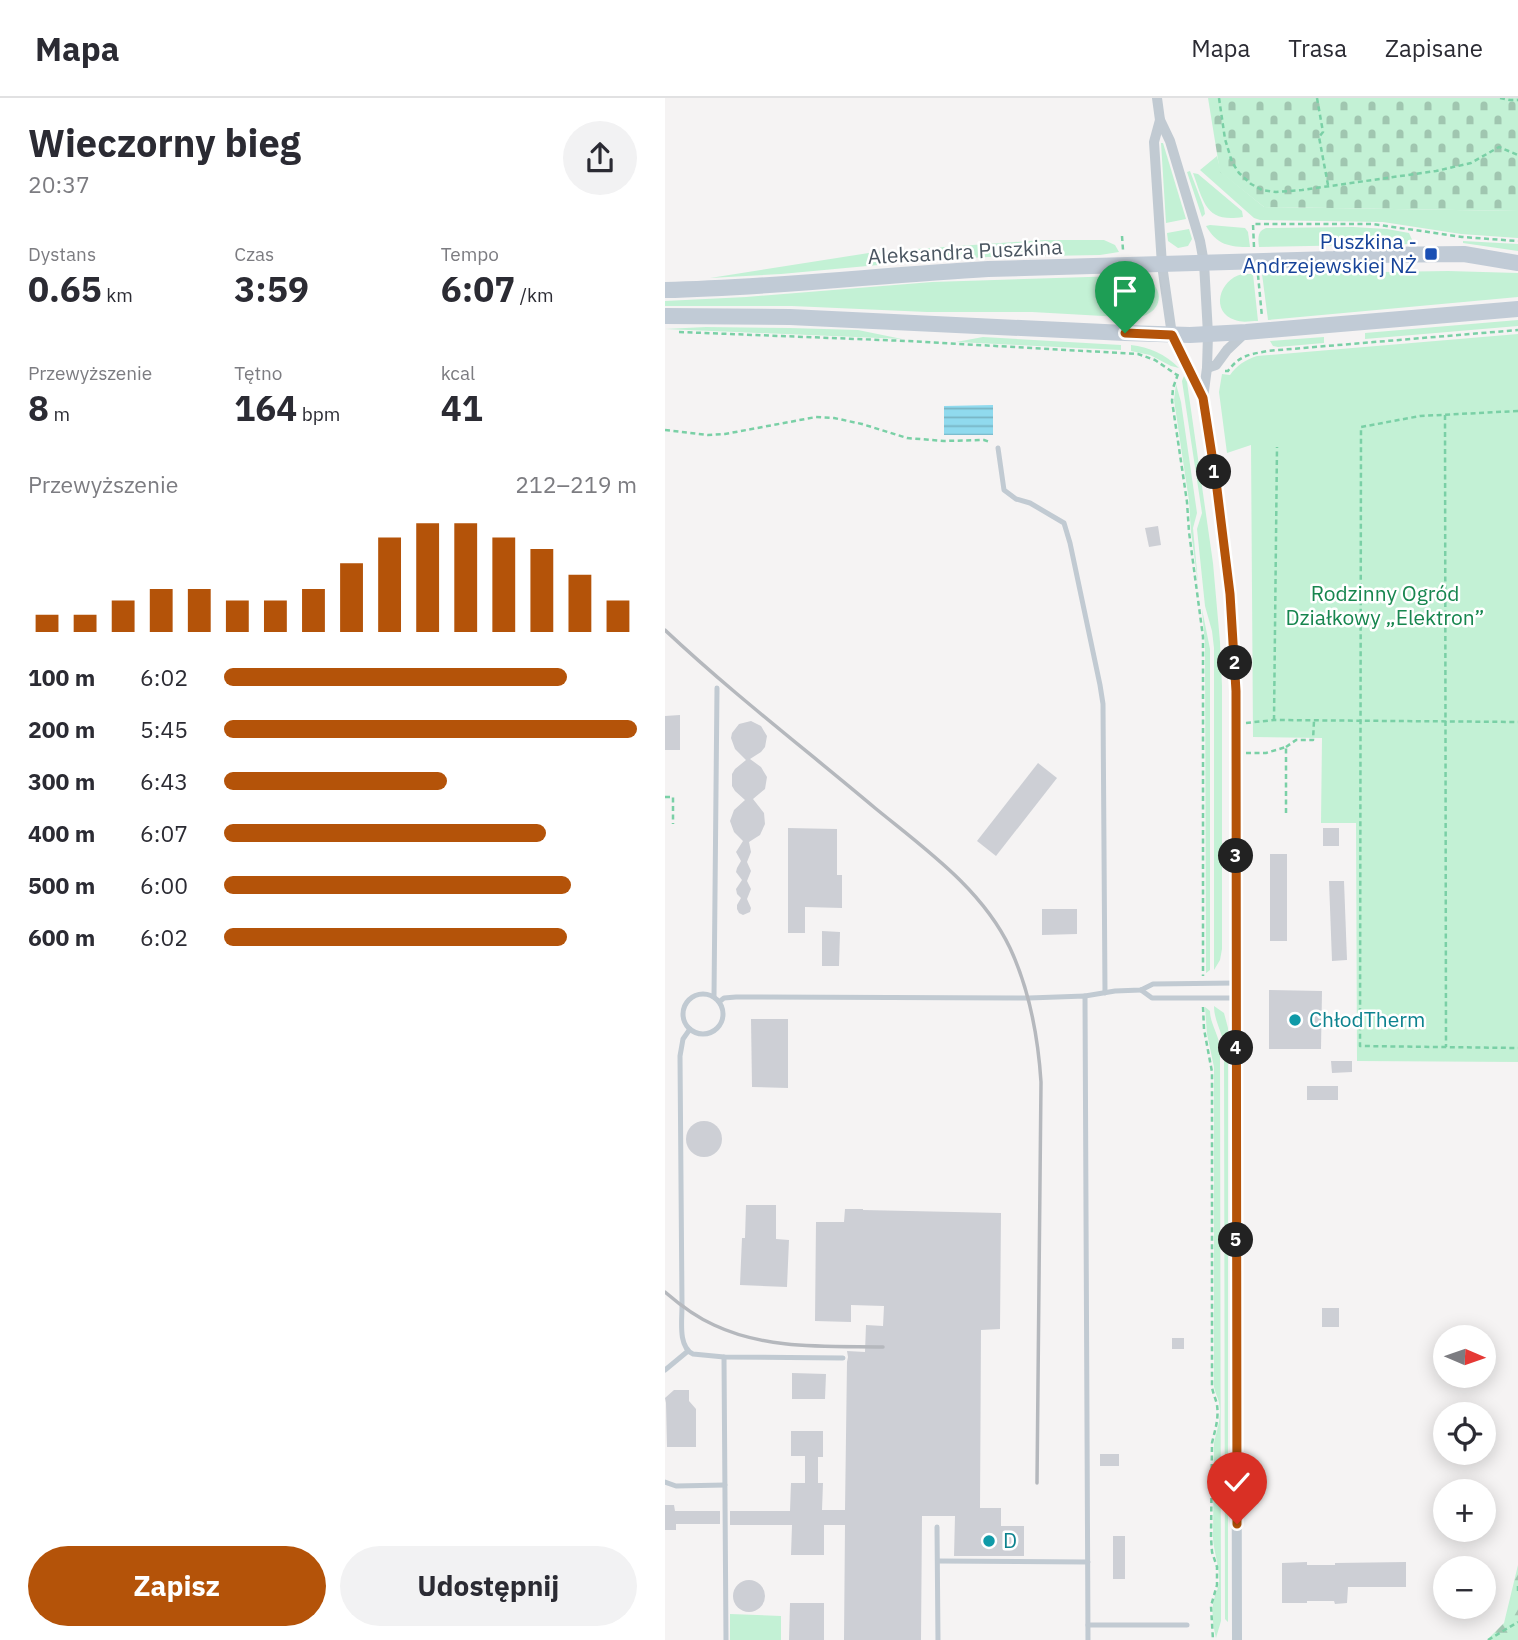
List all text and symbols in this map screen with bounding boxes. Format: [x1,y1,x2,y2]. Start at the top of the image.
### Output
text: Mapa [35,27,120,70]
text: Mapa [1191,32,1250,64]
text: Trasa [1288,32,1347,64]
text: Zapisane [1385,32,1483,64]
text: Wieczorny bieg [28,118,301,167]
button: share [563,121,637,195]
text: 20:37 [28,169,90,199]
place label: Puszkina - Andrzejewskiej NŻ [1243,227,1417,279]
street label: Aleksandra Puszkina [867,232,1063,270]
text: Dystans [28,242,96,266]
text: Czas [234,242,274,266]
text: Tempo [441,242,499,266]
marker: Puszkina - Andrzejewskiej NŻ [1423,246,1439,262]
pin [1095,261,1155,333]
text: 0.65 [28,266,102,312]
text: 3:59 [234,266,309,312]
text: 6:07 [441,266,515,312]
icon: arrive [1106,272,1144,310]
text: km [102,283,133,307]
text: /km [515,283,554,307]
text: Przewyższenie [28,361,152,385]
text: Tętno [234,361,283,385]
text: kcal [441,361,475,385]
text: 8 [28,385,49,431]
text: 164 [234,385,297,431]
text: 41 [441,385,483,431]
text: m [49,402,70,426]
text: bpm [297,402,340,426]
pin: 1 [1197,454,1231,490]
text: 1 [1208,459,1219,483]
text: Przewyższenie [28,469,178,499]
text: 212–219 m [515,469,637,499]
park label: Rodzinny Ogród Działkowy „Elektron” [1286,579,1484,631]
pin: 2 [1217,646,1253,680]
text: 2 [1229,650,1240,674]
text: 100 m [28,662,95,692]
text: 6:02 [140,662,188,692]
text: 200 m [28,714,95,744]
text: 5:45 [140,714,188,744]
text: 300 m [28,766,95,796]
text: 6:43 [140,766,188,796]
text: 400 m [28,818,95,848]
text: 6:07 [140,818,188,848]
pin: 3 [1219,838,1253,874]
text: 3 [1230,843,1241,867]
text: 500 m [28,870,95,900]
text: 6:00 [140,870,188,900]
text: 600 m [28,922,95,952]
text: 6:02 [140,922,188,952]
place label: ChłodTherm [1309,1005,1425,1033]
marker: ChłodTherm [1287,1012,1303,1028]
pin: 4 [1219,1030,1253,1066]
text: 4 [1230,1035,1241,1059]
pin: 5 [1219,1222,1253,1258]
text: 5 [1230,1227,1241,1251]
north arrow [1433,1325,1496,1388]
map controls [1433,1325,1496,1619]
button: locate [1433,1402,1496,1465]
pin [1207,1452,1267,1524]
icon: check [1218,1463,1256,1501]
button: + [1433,1479,1496,1542]
place label: D [1003,1526,1017,1554]
marker: D [981,1533,997,1549]
button: Zapisz [28,1546,326,1626]
button: Udostępnij [340,1546,637,1626]
button: − [1433,1556,1496,1619]

